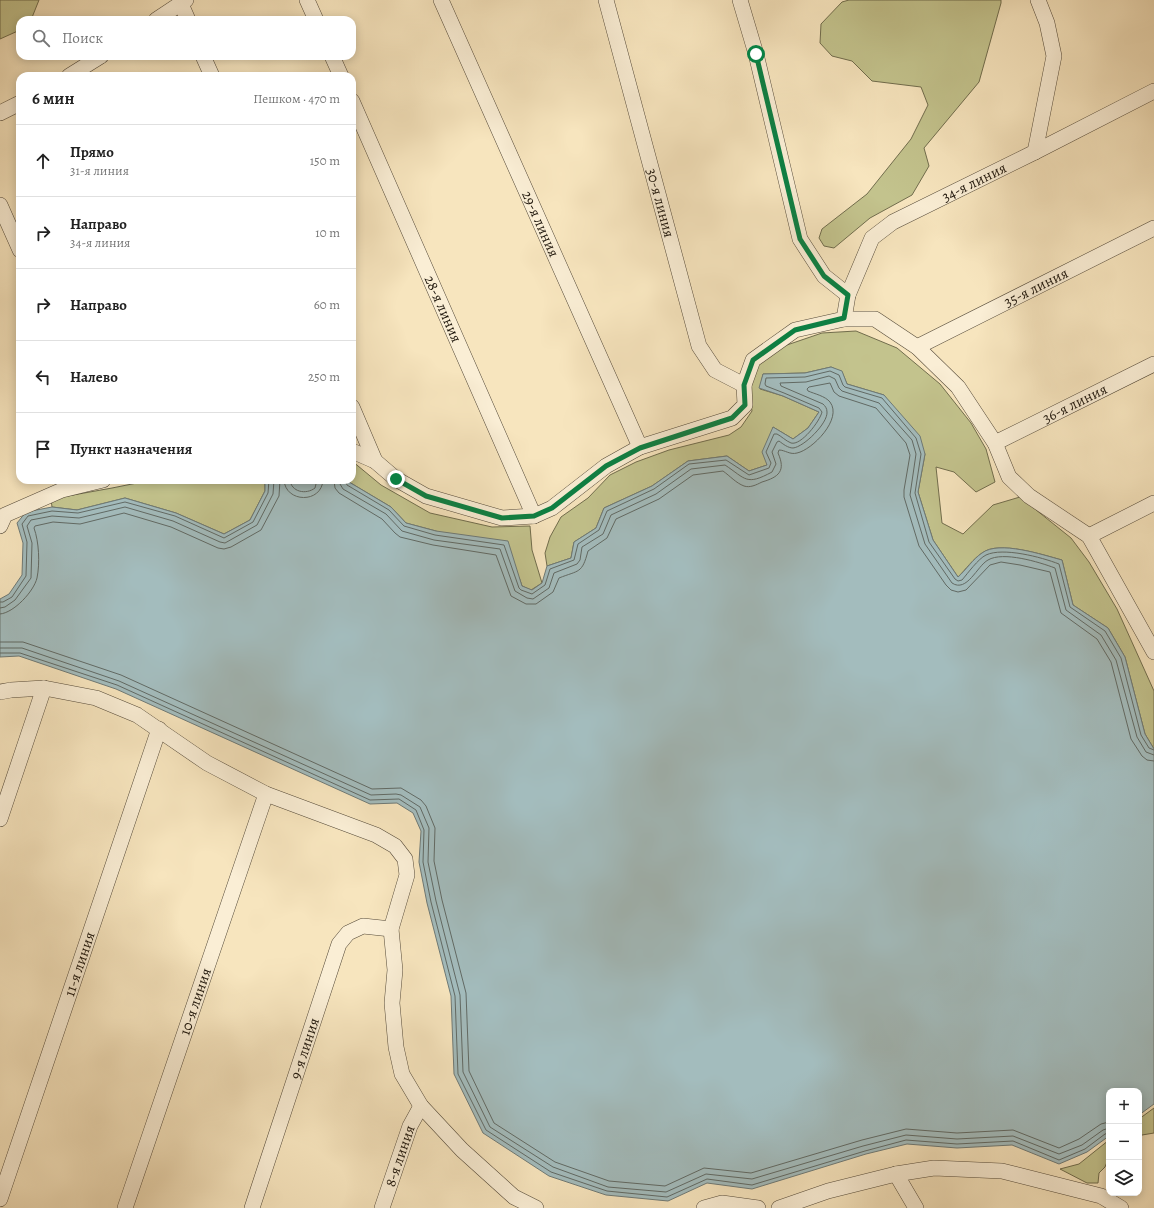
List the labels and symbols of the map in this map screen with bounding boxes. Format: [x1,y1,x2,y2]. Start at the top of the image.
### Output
route start [747,45,765,63]
street label: 34-я линия [938,158,1010,206]
street label: 30-я линия [642,166,679,240]
street label: 29-я линия [517,187,564,260]
street label: 35-я линия [1000,263,1071,312]
street label: 28-я линия [420,272,467,345]
street label: 36-я линия [1039,379,1110,428]
route end [387,470,405,488]
street label: 11-я линия [59,929,100,999]
street label: 10-я линия [175,965,216,1038]
street label: 9-я линия [285,1015,324,1082]
street label: 8-я линия [380,1122,420,1189]

